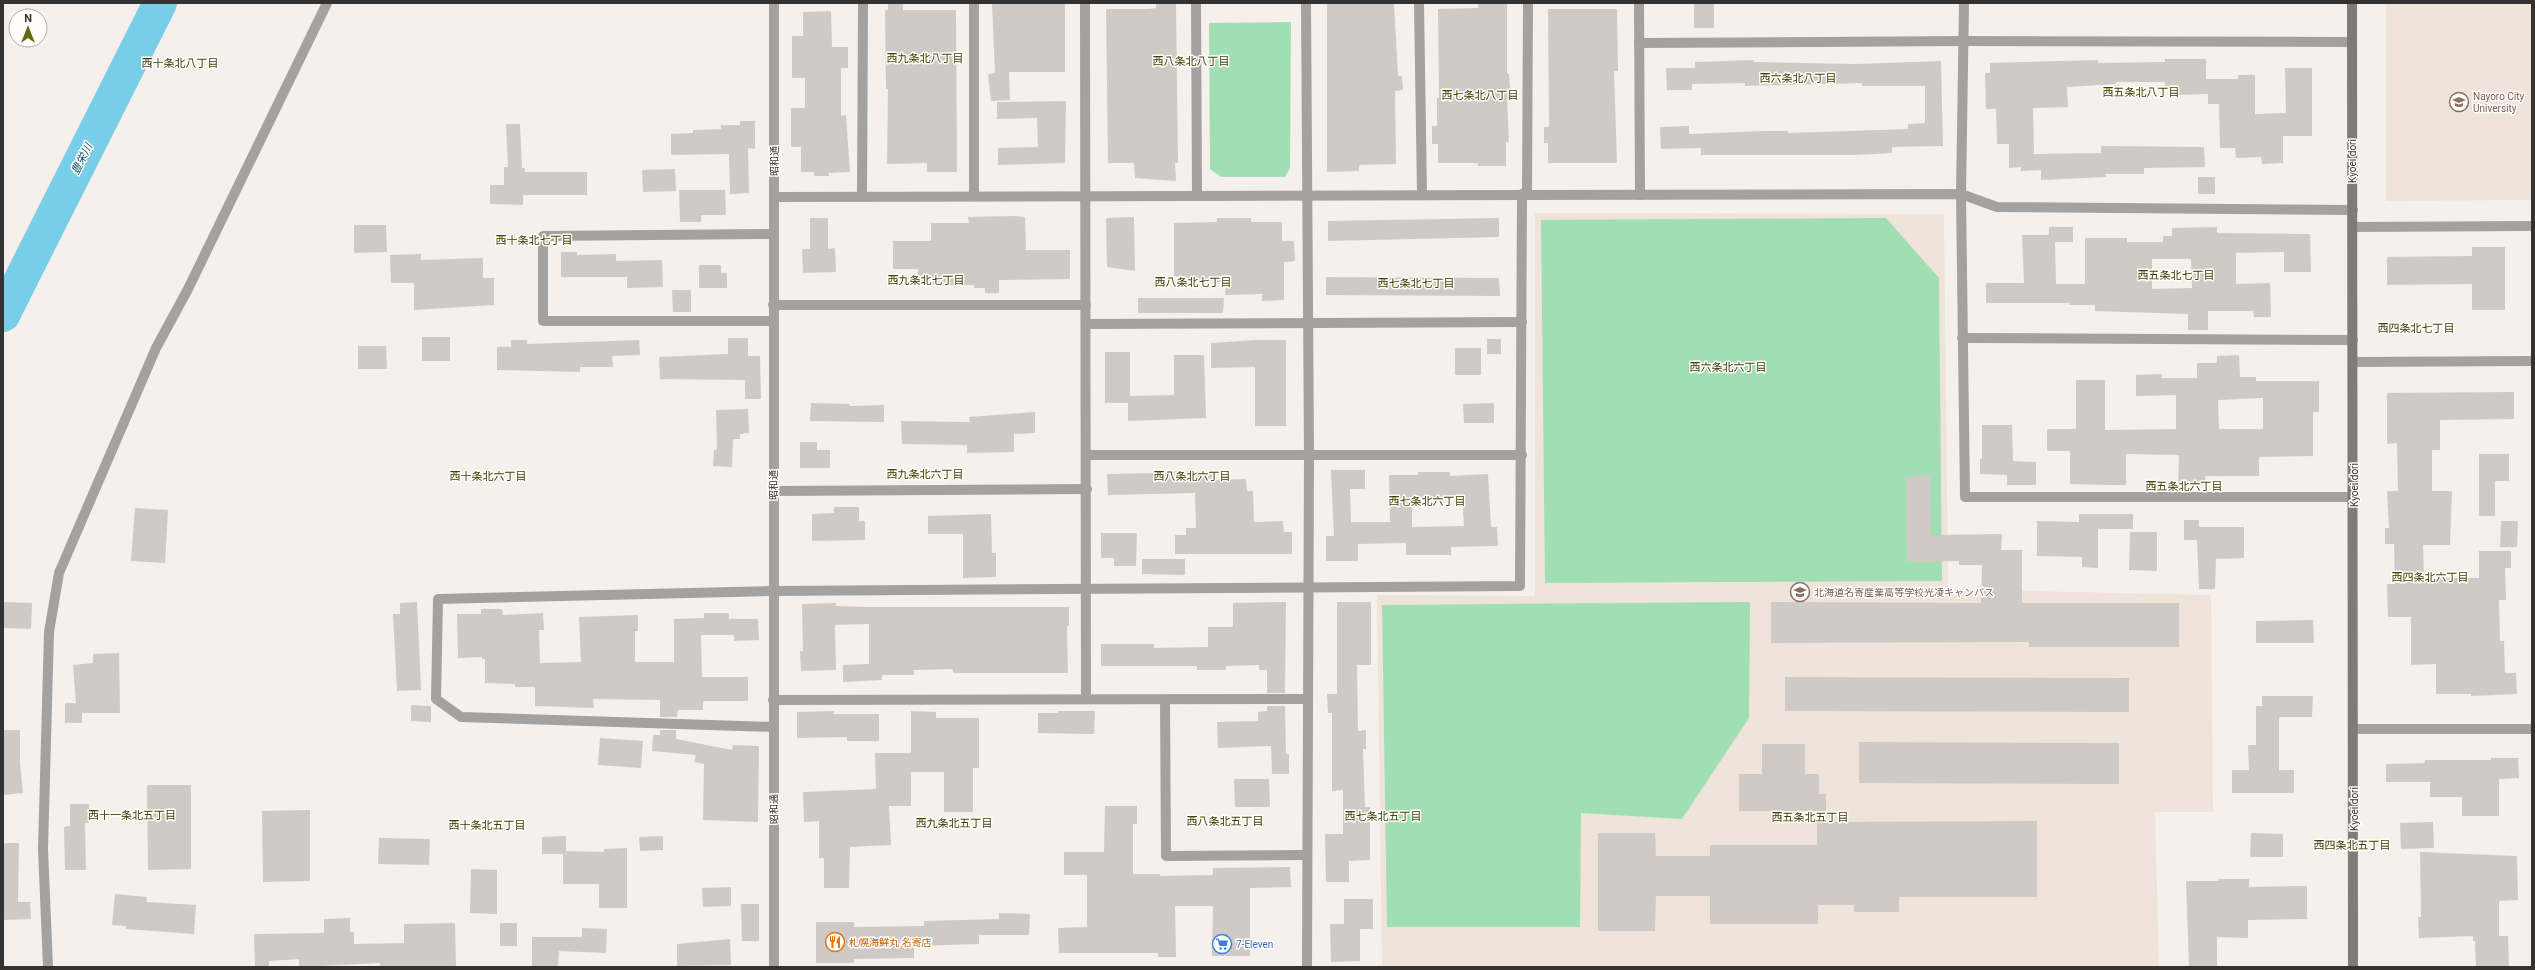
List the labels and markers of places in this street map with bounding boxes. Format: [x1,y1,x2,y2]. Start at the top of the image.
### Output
school or university icon: Nayoro City University [2448,91,2470,113]
place label: Nayoro City University [2473,91,2525,114]
school or university icon: 北海道名寄産業高等学校光凌キャンパス [1789,581,1811,603]
place label: 北海道名寄産業高等学校光凌キャンパス [1814,587,1994,598]
restaurant icon: 札幌海鮮丸 名寄店 [824,931,846,953]
supermarket icon: 7-Eleven [1211,933,1233,955]
place label: 札幌海鮮丸 名寄店 [849,937,931,948]
place label: 7-Eleven [1236,939,1273,950]

